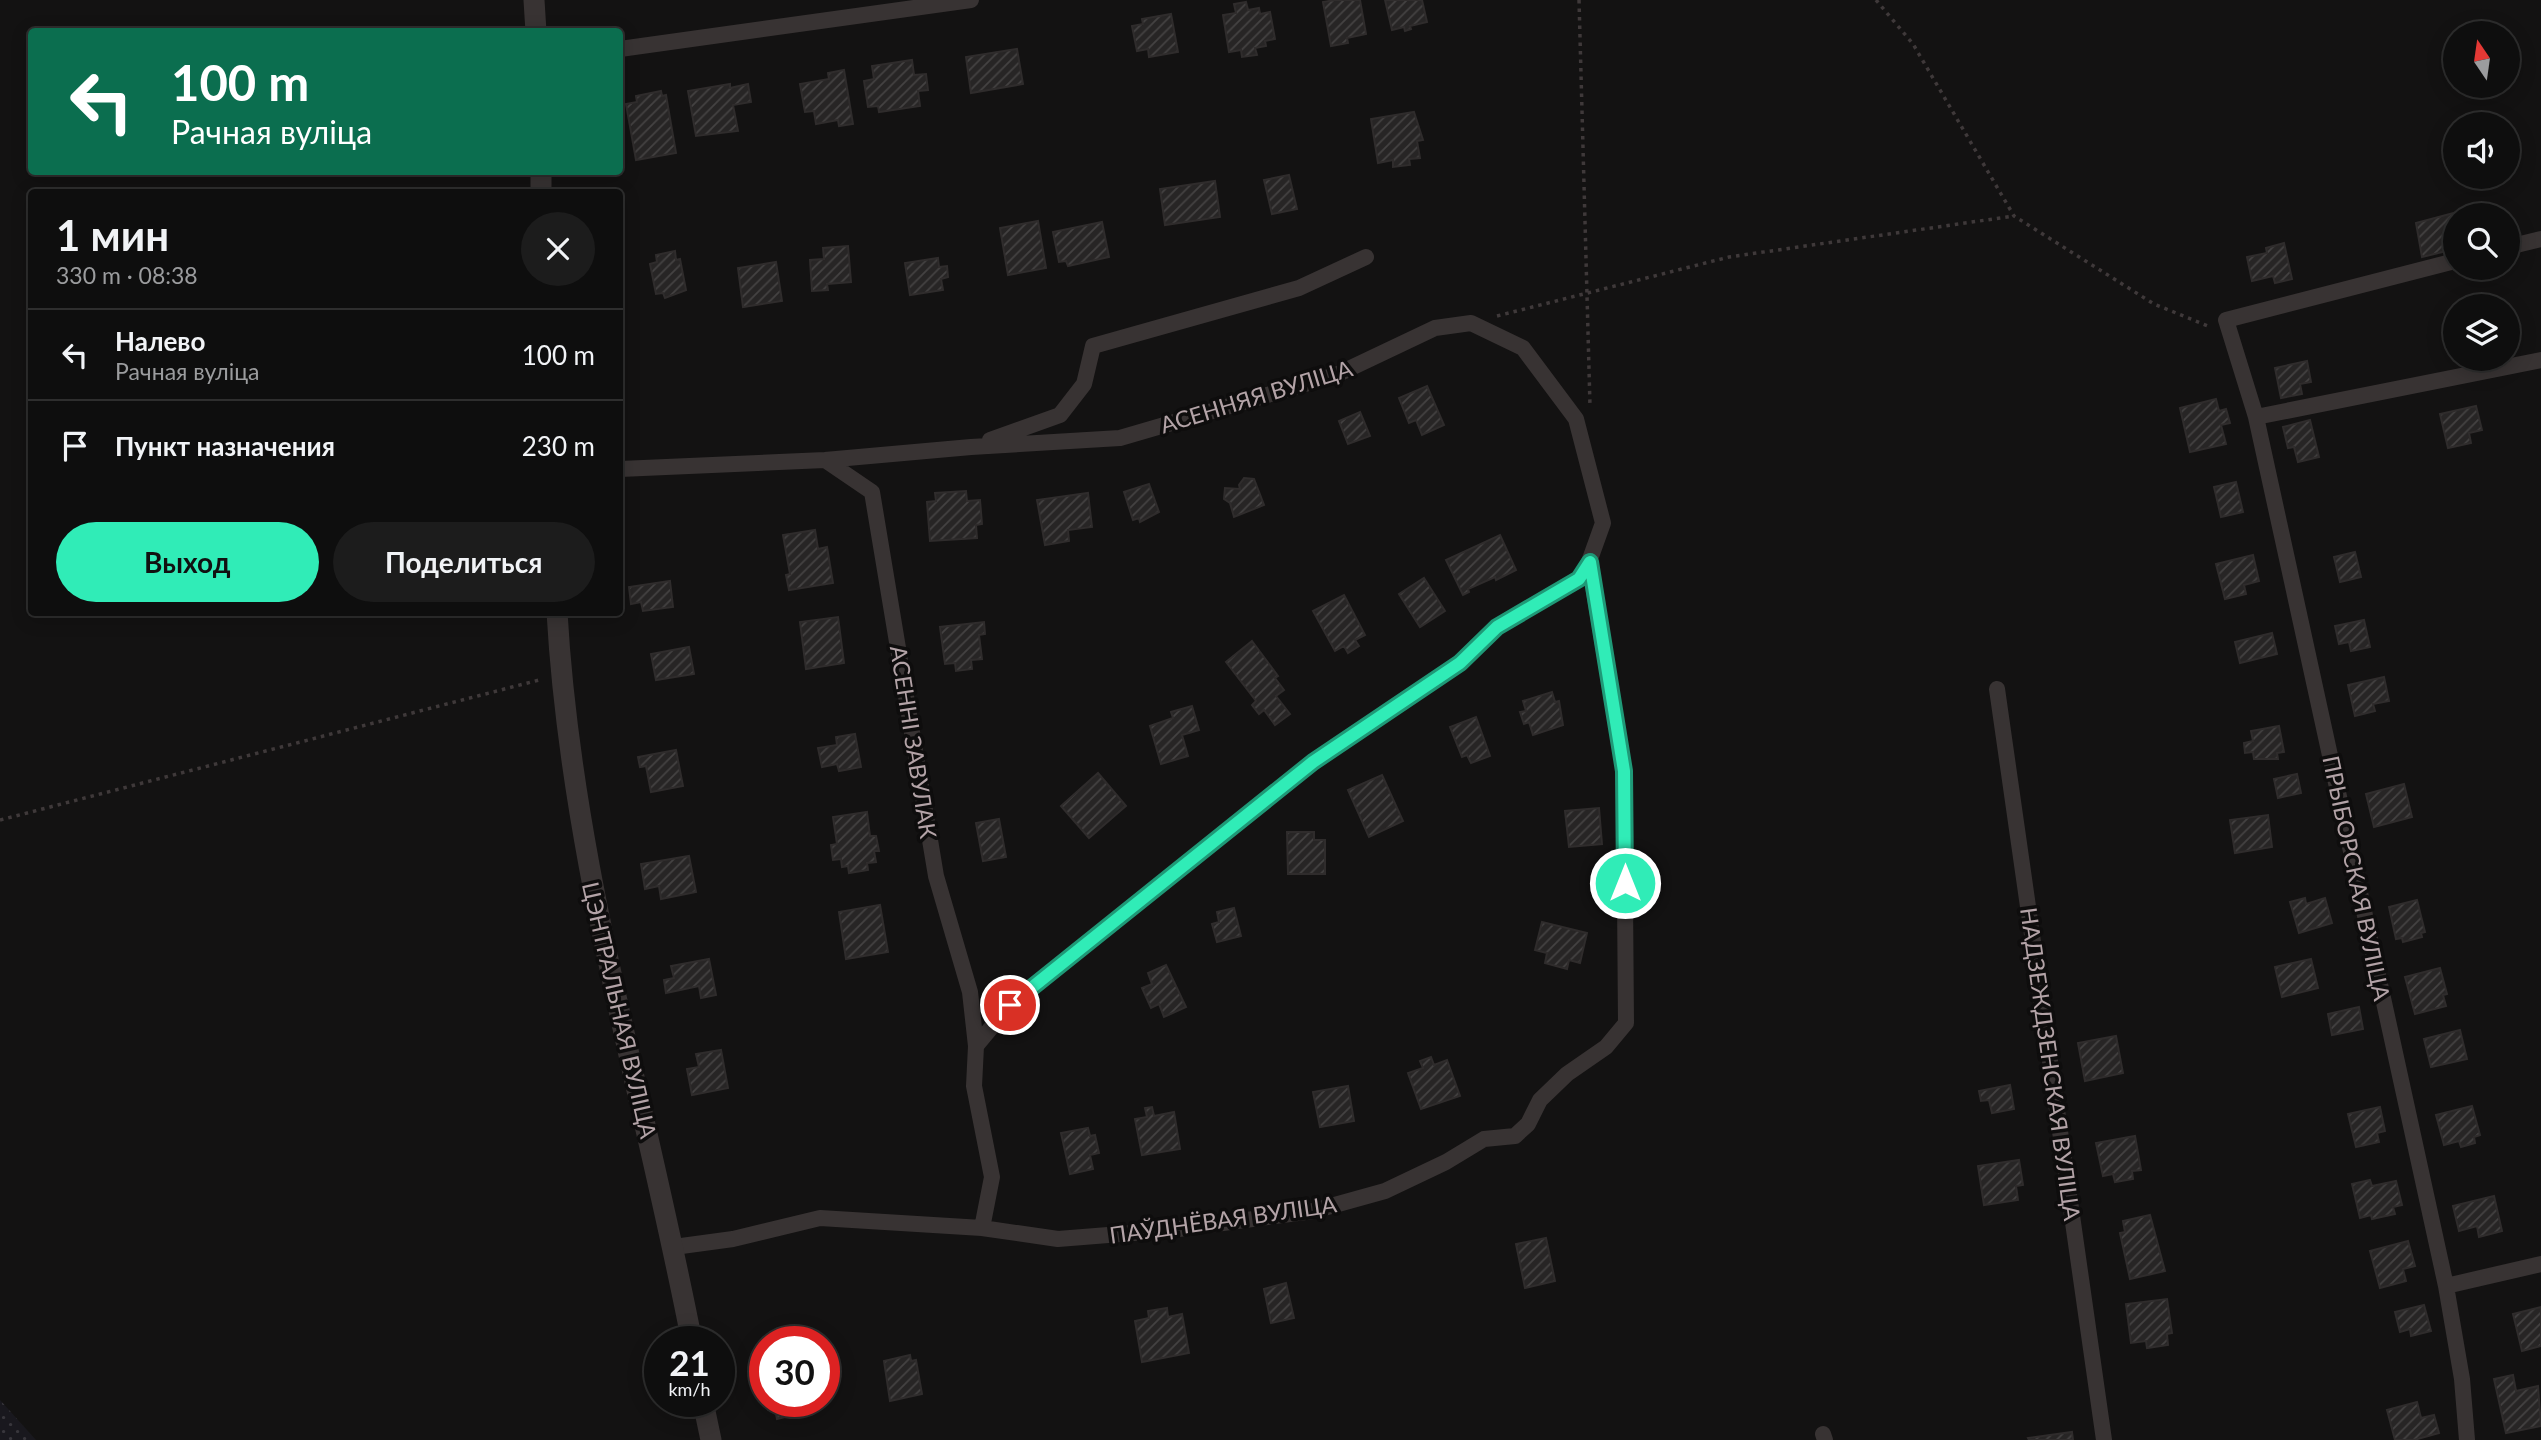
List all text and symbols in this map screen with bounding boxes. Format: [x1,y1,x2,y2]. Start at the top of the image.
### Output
north arrow [2443,21,2520,98]
map controls [2443,21,2520,371]
text: 100 m [171,53,309,111]
icon: left [56,56,147,147]
text: Рачная вуліца [171,112,372,151]
button: sound [2443,112,2520,189]
button: search [2443,203,2520,280]
text: 1 мин [56,210,169,260]
button: close [521,212,595,286]
text: 330 m · 08:38 [56,261,198,289]
button: layers [2443,294,2520,371]
text: Налево [115,325,205,357]
icon: left [56,336,94,374]
text: 100 m [522,339,595,371]
street label: АСЕННЯЯ ВУЛІЦА [1156,353,1356,439]
text: Рачная вуліца [115,357,260,385]
icon: arrive [56,427,94,465]
text: Пункт назначения [115,430,335,462]
text: 230 m [522,430,595,462]
button: Выход [56,522,319,602]
button: Поделиться [333,522,595,602]
street label: АСЕННІ ЗАВУЛАК [885,643,943,841]
street label: ПРЫБОРСКАЯ ВУЛІЦА [2317,753,2397,1003]
position arrow [1588,846,1662,920]
street label: ЦЭНТРАЛЬНАЯ ВУЛІЦА [577,879,663,1141]
street label: НАДЗЕЖДЗЕНСКАЯ ВУЛІЦА [2015,906,2087,1223]
pin [980,975,1040,1035]
icon: arrive [991,986,1029,1024]
street label: ПАЎДНЁВАЯ ВУЛІЦА [1108,1189,1339,1249]
speed limit sign: 30 [749,1326,840,1417]
text: 21 [669,1341,710,1383]
text: km/h [668,1378,711,1400]

